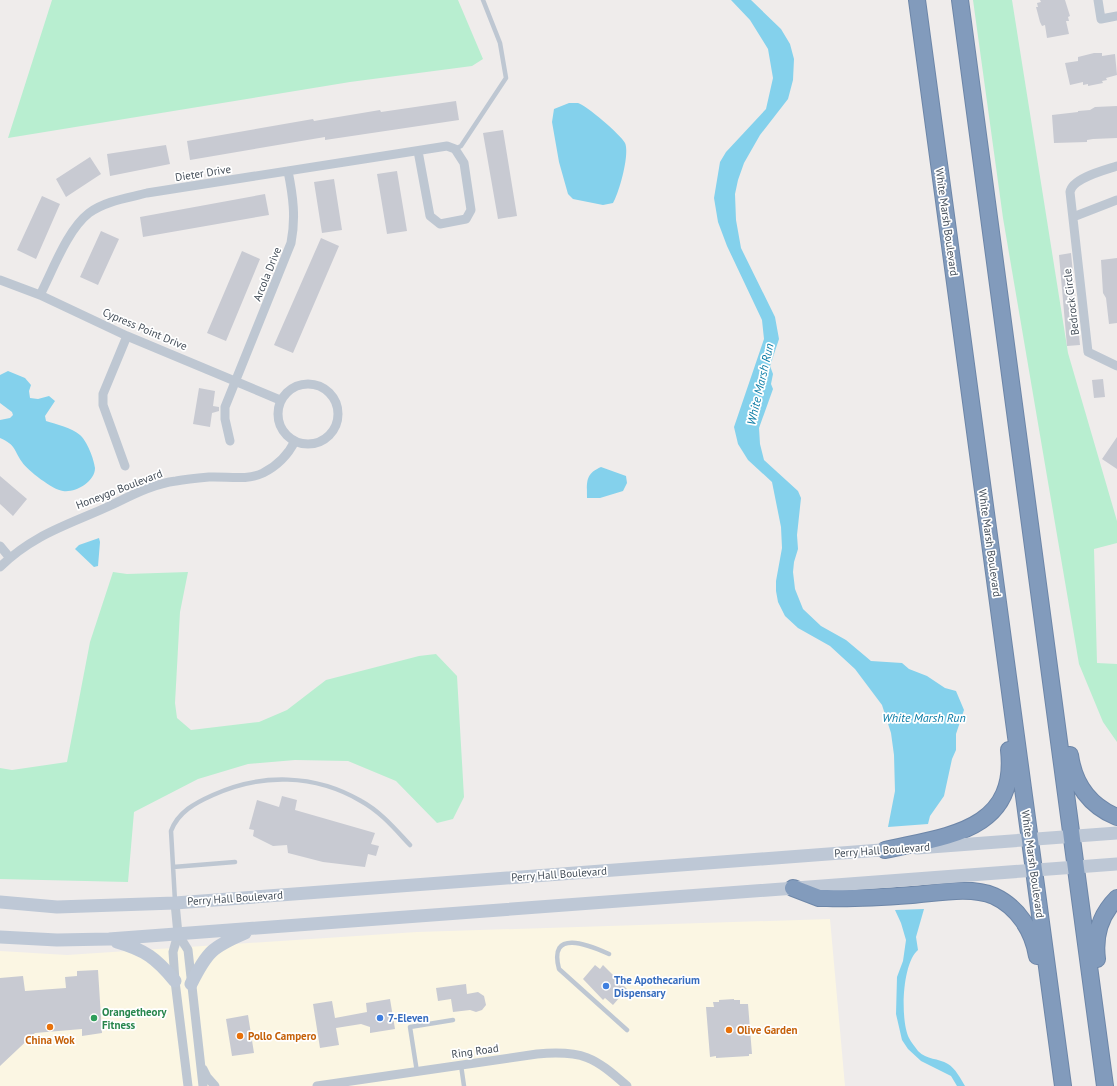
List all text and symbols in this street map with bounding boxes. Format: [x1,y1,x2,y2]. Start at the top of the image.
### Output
street label: Dieter Drive [174,162,232,184]
street label: White Marsh Boulevard [932,167,962,277]
street label: Arcola Drive [250,245,284,303]
street label: Bedrock Circle [1060,267,1082,336]
street label: Cypress Point Drive [101,305,190,353]
water label: White Marsh Run [743,342,777,426]
street label: Honeygo Boulevard [74,466,164,512]
street label: White Marsh Boulevard [975,488,1005,598]
water label: White Marsh Run [882,710,966,725]
street label: White Marsh Boulevard [1018,809,1048,919]
street label: Perry Hall Boulevard [834,840,930,860]
street label: Perry Hall Boulevard [511,864,607,884]
street label: Perry Hall Boulevard [187,888,283,908]
place label: The Apothecarium Dispensary [614,973,700,1000]
marker: The Apothecarium Dispensary [601,981,611,991]
place label: Orangetheory Fitness [102,1005,167,1032]
place label: 7-Eleven [388,1011,429,1025]
marker: Orangetheory Fitness [89,1013,99,1023]
marker: 7-Eleven [375,1013,385,1023]
marker: China Wok [45,1022,55,1032]
place label: Olive Garden [737,1023,798,1037]
marker: Olive Garden [724,1025,734,1035]
place label: Pollo Campero [248,1029,317,1043]
marker: Pollo Campero [235,1031,245,1041]
place label: China Wok [25,1033,75,1047]
street label: Ring Road [450,1041,500,1061]

